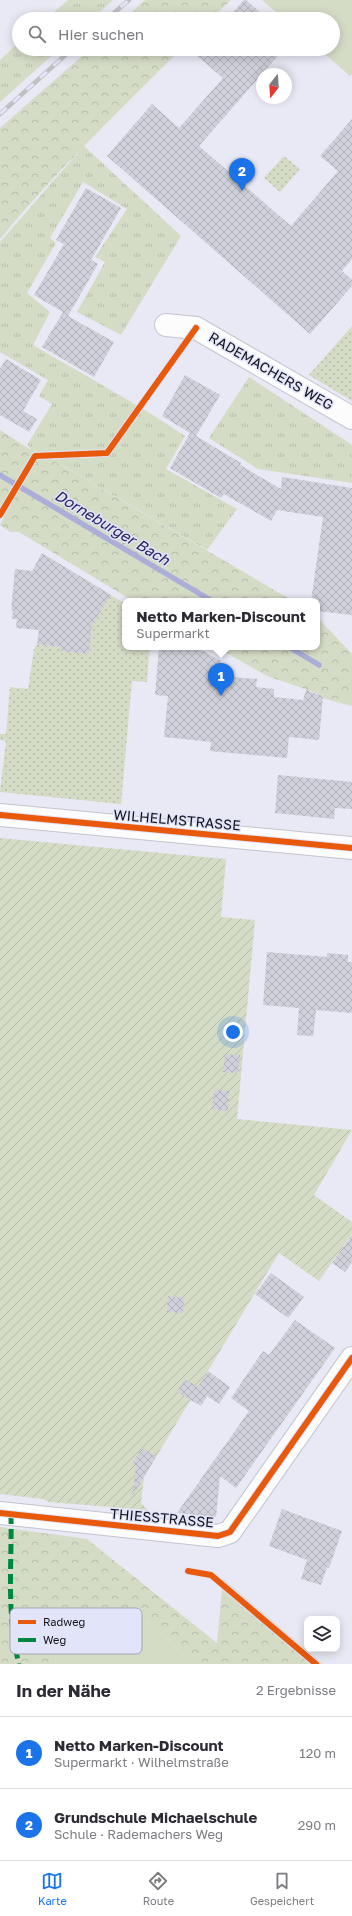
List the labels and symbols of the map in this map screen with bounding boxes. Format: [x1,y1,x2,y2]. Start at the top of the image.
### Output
north arrow [256,68,292,104]
pin: 2 [229,158,255,191]
street label: RADEMACHERS WEG [206,328,337,413]
water label: Dorneburger Bach [51,486,174,570]
pin: 1 [208,663,234,696]
street label: WILHELMSTRASSE [113,805,241,834]
your location [223,1022,243,1042]
street label: THIESSTRASSE [110,1505,215,1530]
legend [10,1608,142,1654]
text: Radweg [43,1615,85,1628]
text: Weg [43,1633,66,1646]

